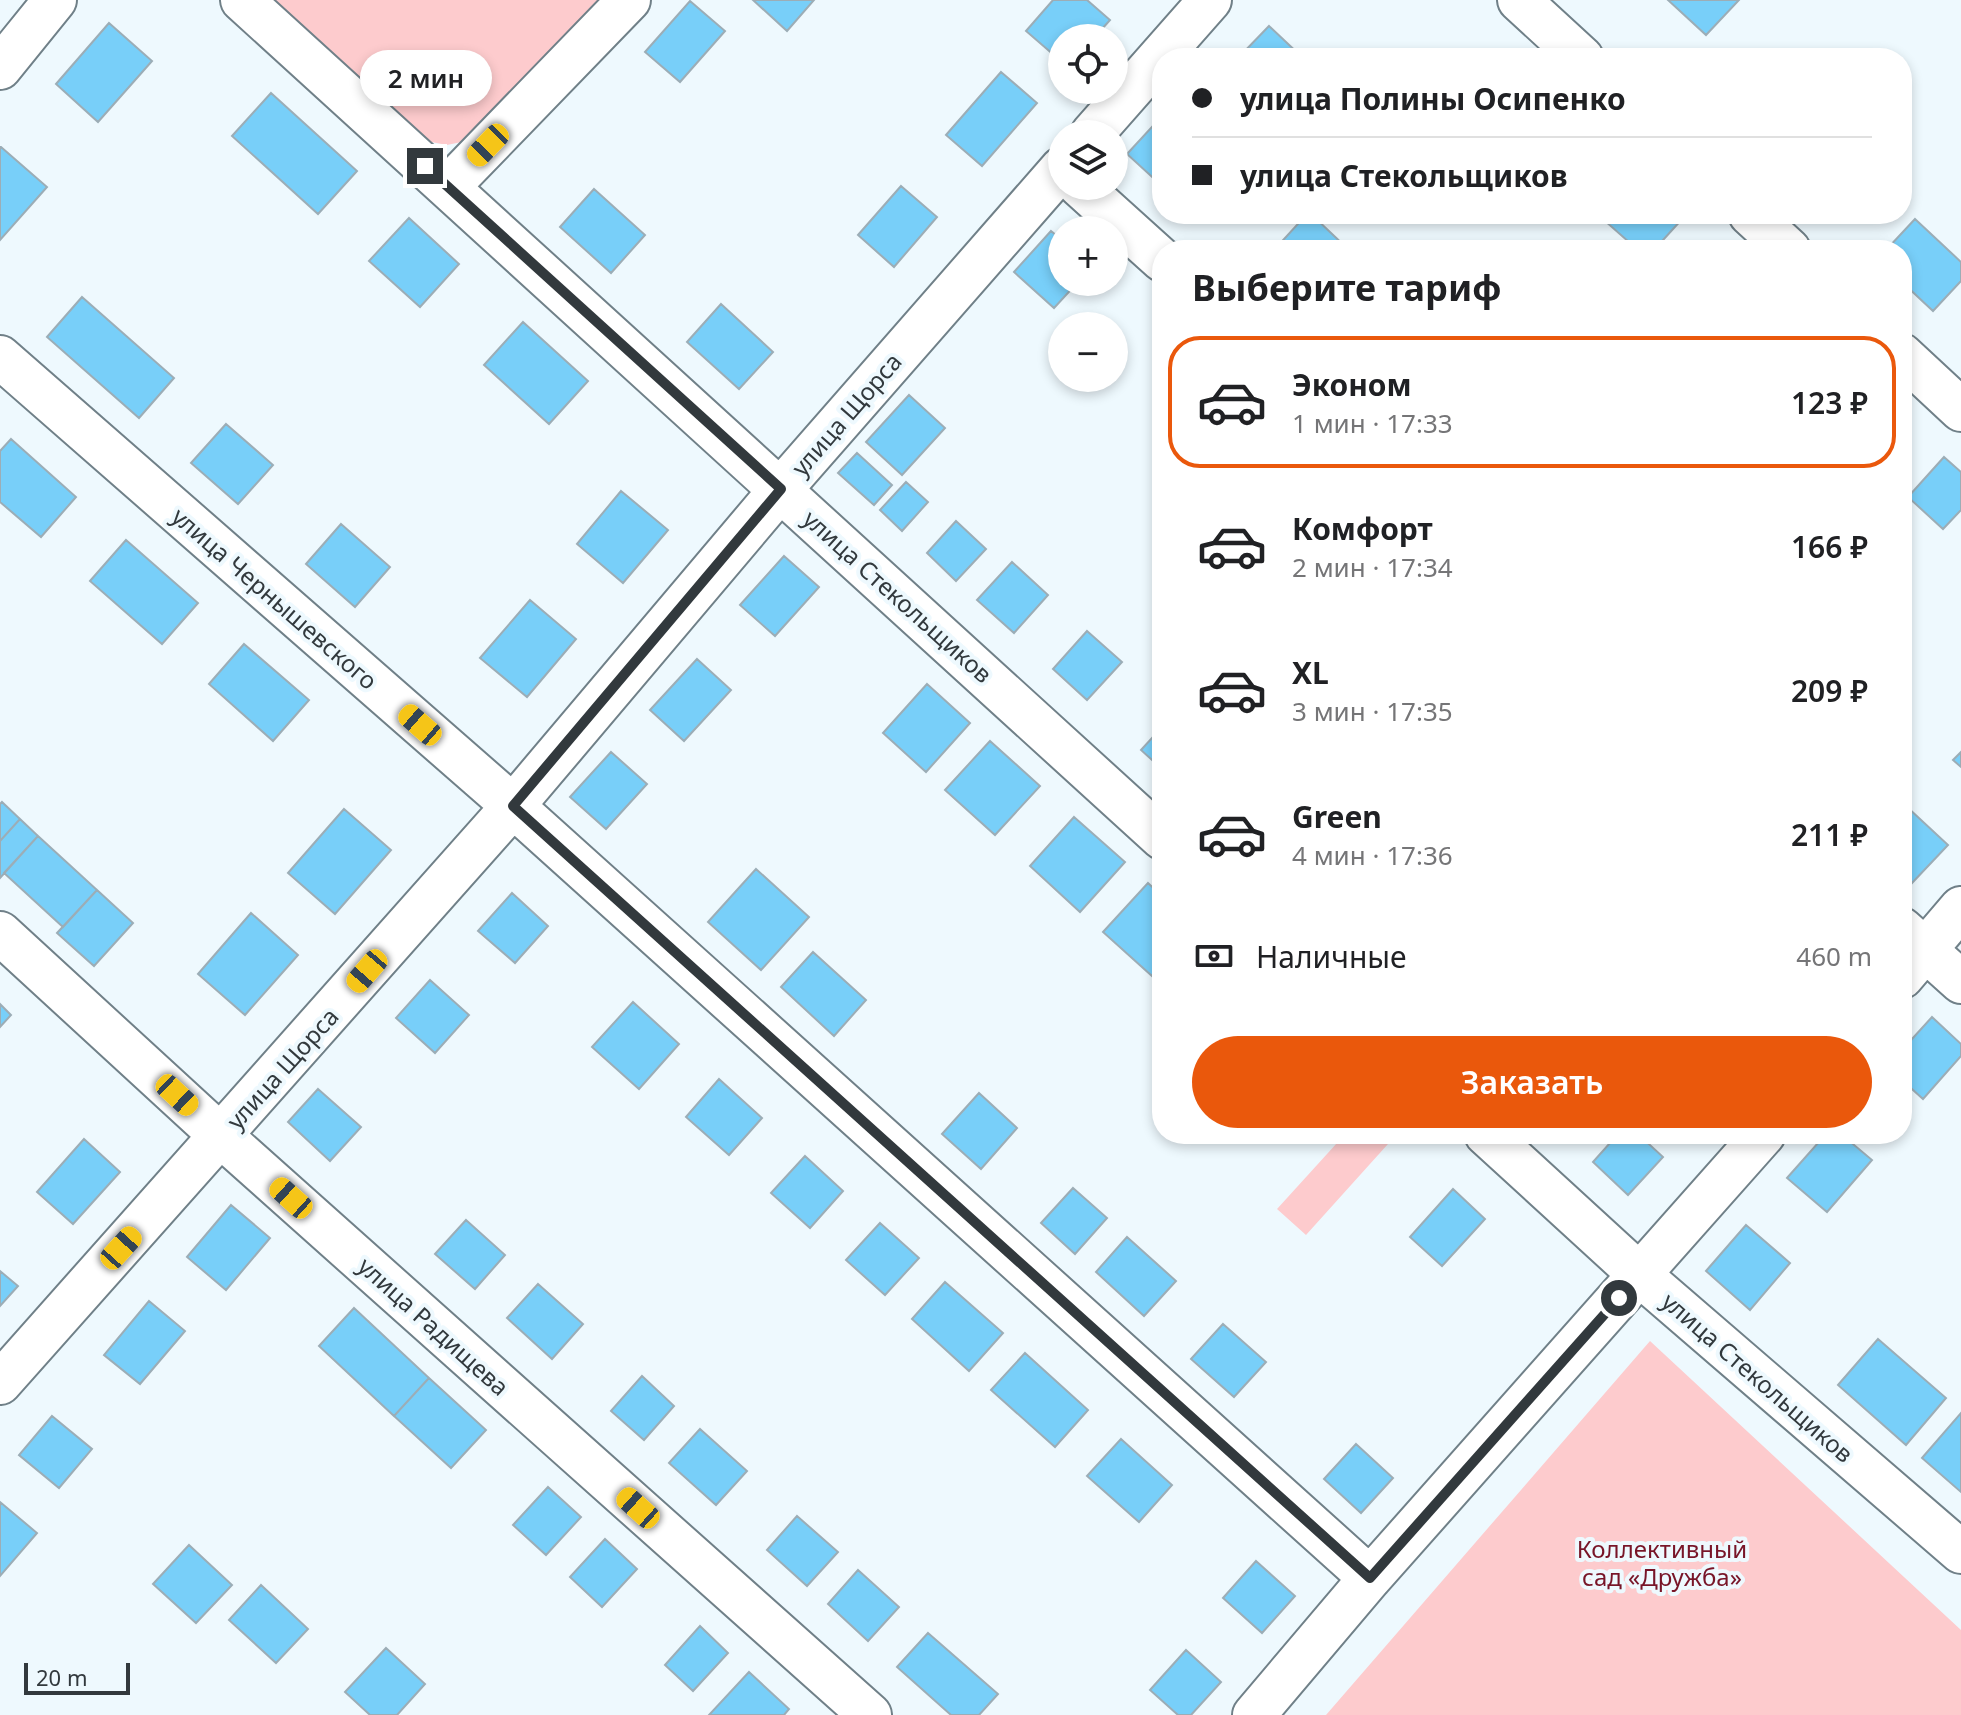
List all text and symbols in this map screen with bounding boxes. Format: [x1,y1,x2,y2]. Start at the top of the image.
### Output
map controls [1048,24,1128,392]
button: locate [1048,24,1128,104]
callout: 2 мин [359,50,491,106]
text: 2 мин [388,60,464,96]
text: улица Полины Осипенко [1240,78,1626,119]
car [463,119,513,171]
button: layers [1048,120,1128,200]
route end [407,148,443,184]
text: улица Стекольщиков [1240,155,1568,196]
button: + [1048,216,1128,296]
text: Выберите тариф [1192,263,1501,312]
button: − [1048,312,1128,392]
street label: улица Щорса [783,345,909,483]
text: Эконом [1292,364,1412,405]
icon: car [1196,366,1268,438]
text: 123 ₽ [1791,382,1868,423]
text: 1 мин · 17:33 [1292,405,1453,441]
street label: улица Чернышевского [165,500,385,696]
street label: улица Стекольщиков [796,502,1000,690]
text: Комфорт [1292,508,1433,549]
icon: car [1196,510,1268,582]
text: 166 ₽ [1791,526,1868,567]
text: 2 мин · 17:34 [1292,549,1453,585]
text: XL [1292,652,1329,693]
icon: car [1196,654,1268,726]
text: 209 ₽ [1791,670,1868,711]
text: 3 мин · 17:35 [1292,693,1453,729]
car [394,700,446,750]
text: Green [1292,796,1382,837]
icon: car [1196,798,1268,870]
text: 211 ₽ [1791,814,1868,855]
text: 4 мин · 17:36 [1292,837,1453,873]
icon: cash [1192,934,1236,978]
text: Наличные [1256,936,1407,977]
text: 460 m [1796,938,1872,974]
car [342,945,392,997]
street label: улица Щорса [219,1000,345,1136]
button: Заказать [1192,1036,1872,1128]
car [151,1070,203,1120]
car [265,1173,317,1223]
car [96,1222,146,1274]
street label: улица Радищева [351,1249,517,1403]
route start [1601,1280,1637,1316]
street label: улица Стекольщиков [1655,1285,1861,1469]
car [612,1483,664,1533]
park label: Коллективный сад «Дружба» [1577,1532,1747,1593]
scale bar [24,1659,130,1695]
text: 20 m [36,1662,87,1692]

